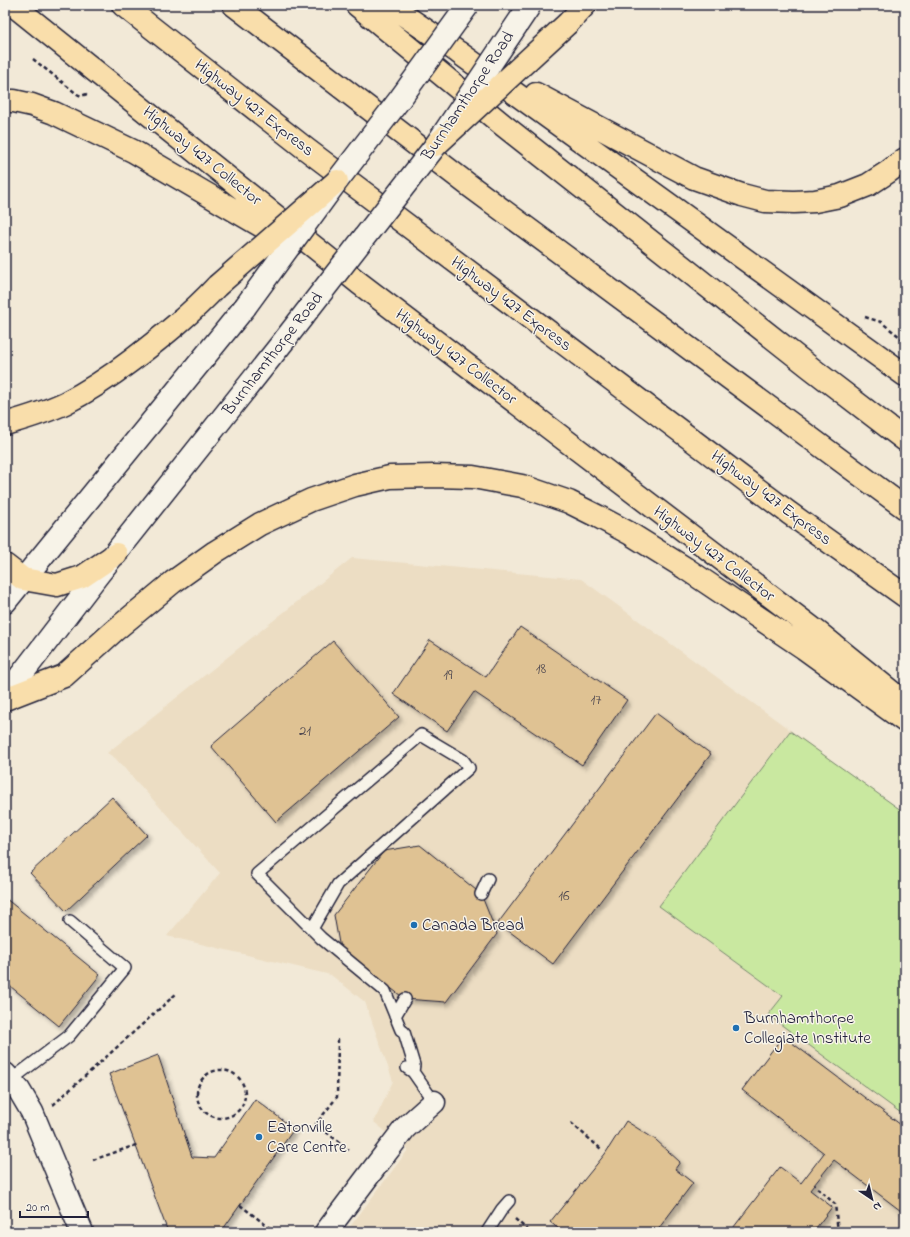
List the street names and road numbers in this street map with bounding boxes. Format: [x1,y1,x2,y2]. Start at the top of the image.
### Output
street label: Burnhamthorpe Road [415,26,521,166]
street label: Highway 427 Express [188,53,319,164]
street label: Highway 427 Collector [136,100,268,214]
street label: Highway 427 Express [444,250,577,360]
street label: Burnhamthorpe Road [216,286,330,422]
street label: Highway 427 Collector [389,303,523,413]
street label: Highway 427 Express [704,444,837,554]
street label: Highway 427 Collector [647,500,781,610]

